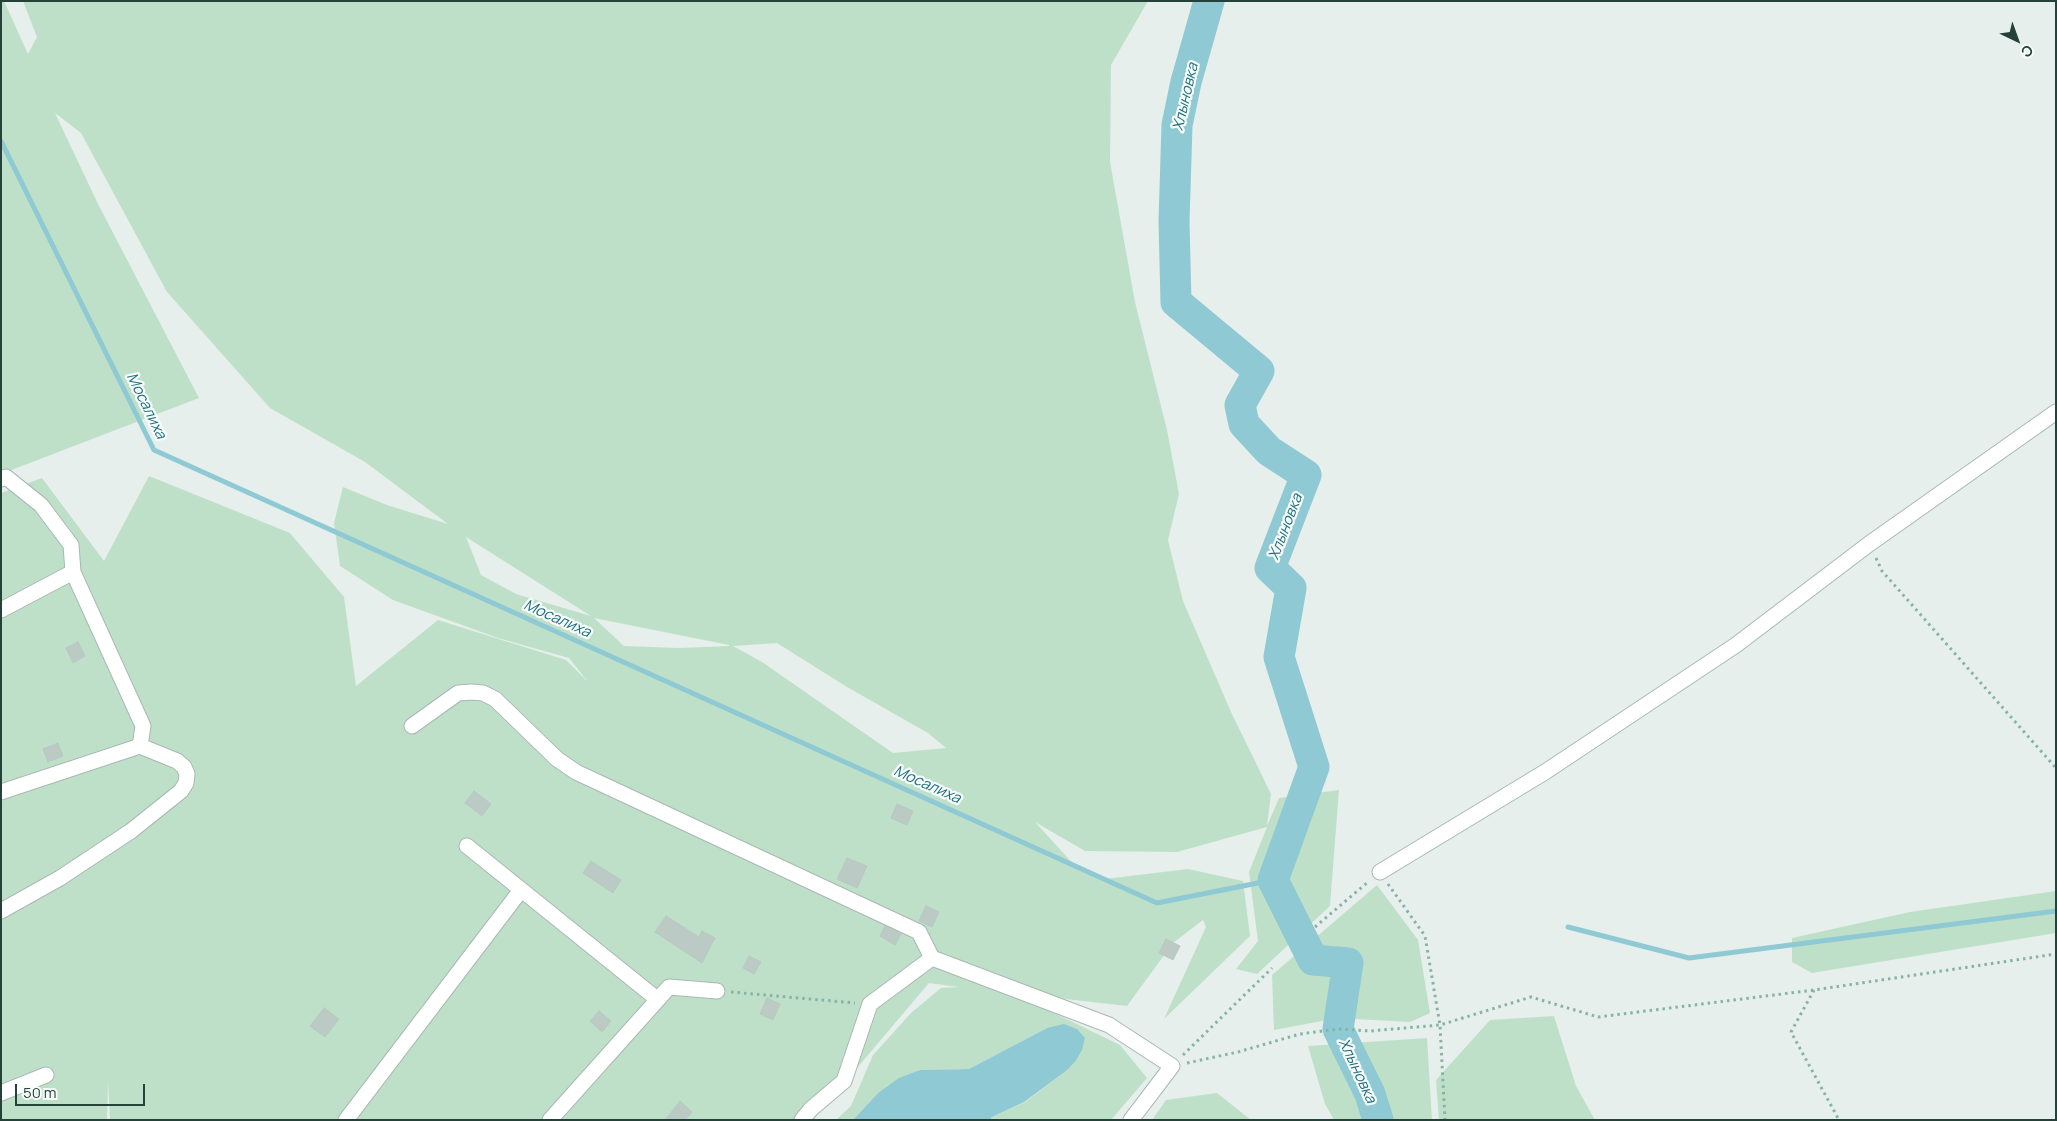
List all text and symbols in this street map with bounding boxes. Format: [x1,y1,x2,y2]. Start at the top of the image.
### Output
north arrow [1992,15,2042,65]
text: С [2017,41,2038,62]
water label: Хлыновка [1169,61,1203,133]
water label: Мосалиха [122,370,170,442]
water label: Хлыновка [1265,492,1307,562]
water label: Мосалиха [521,596,593,642]
water label: Мосалиха [891,762,963,808]
water label: Хлыновка [1334,1036,1380,1106]
scale bar [18,1074,148,1106]
text: 50 m [23,1082,57,1103]

